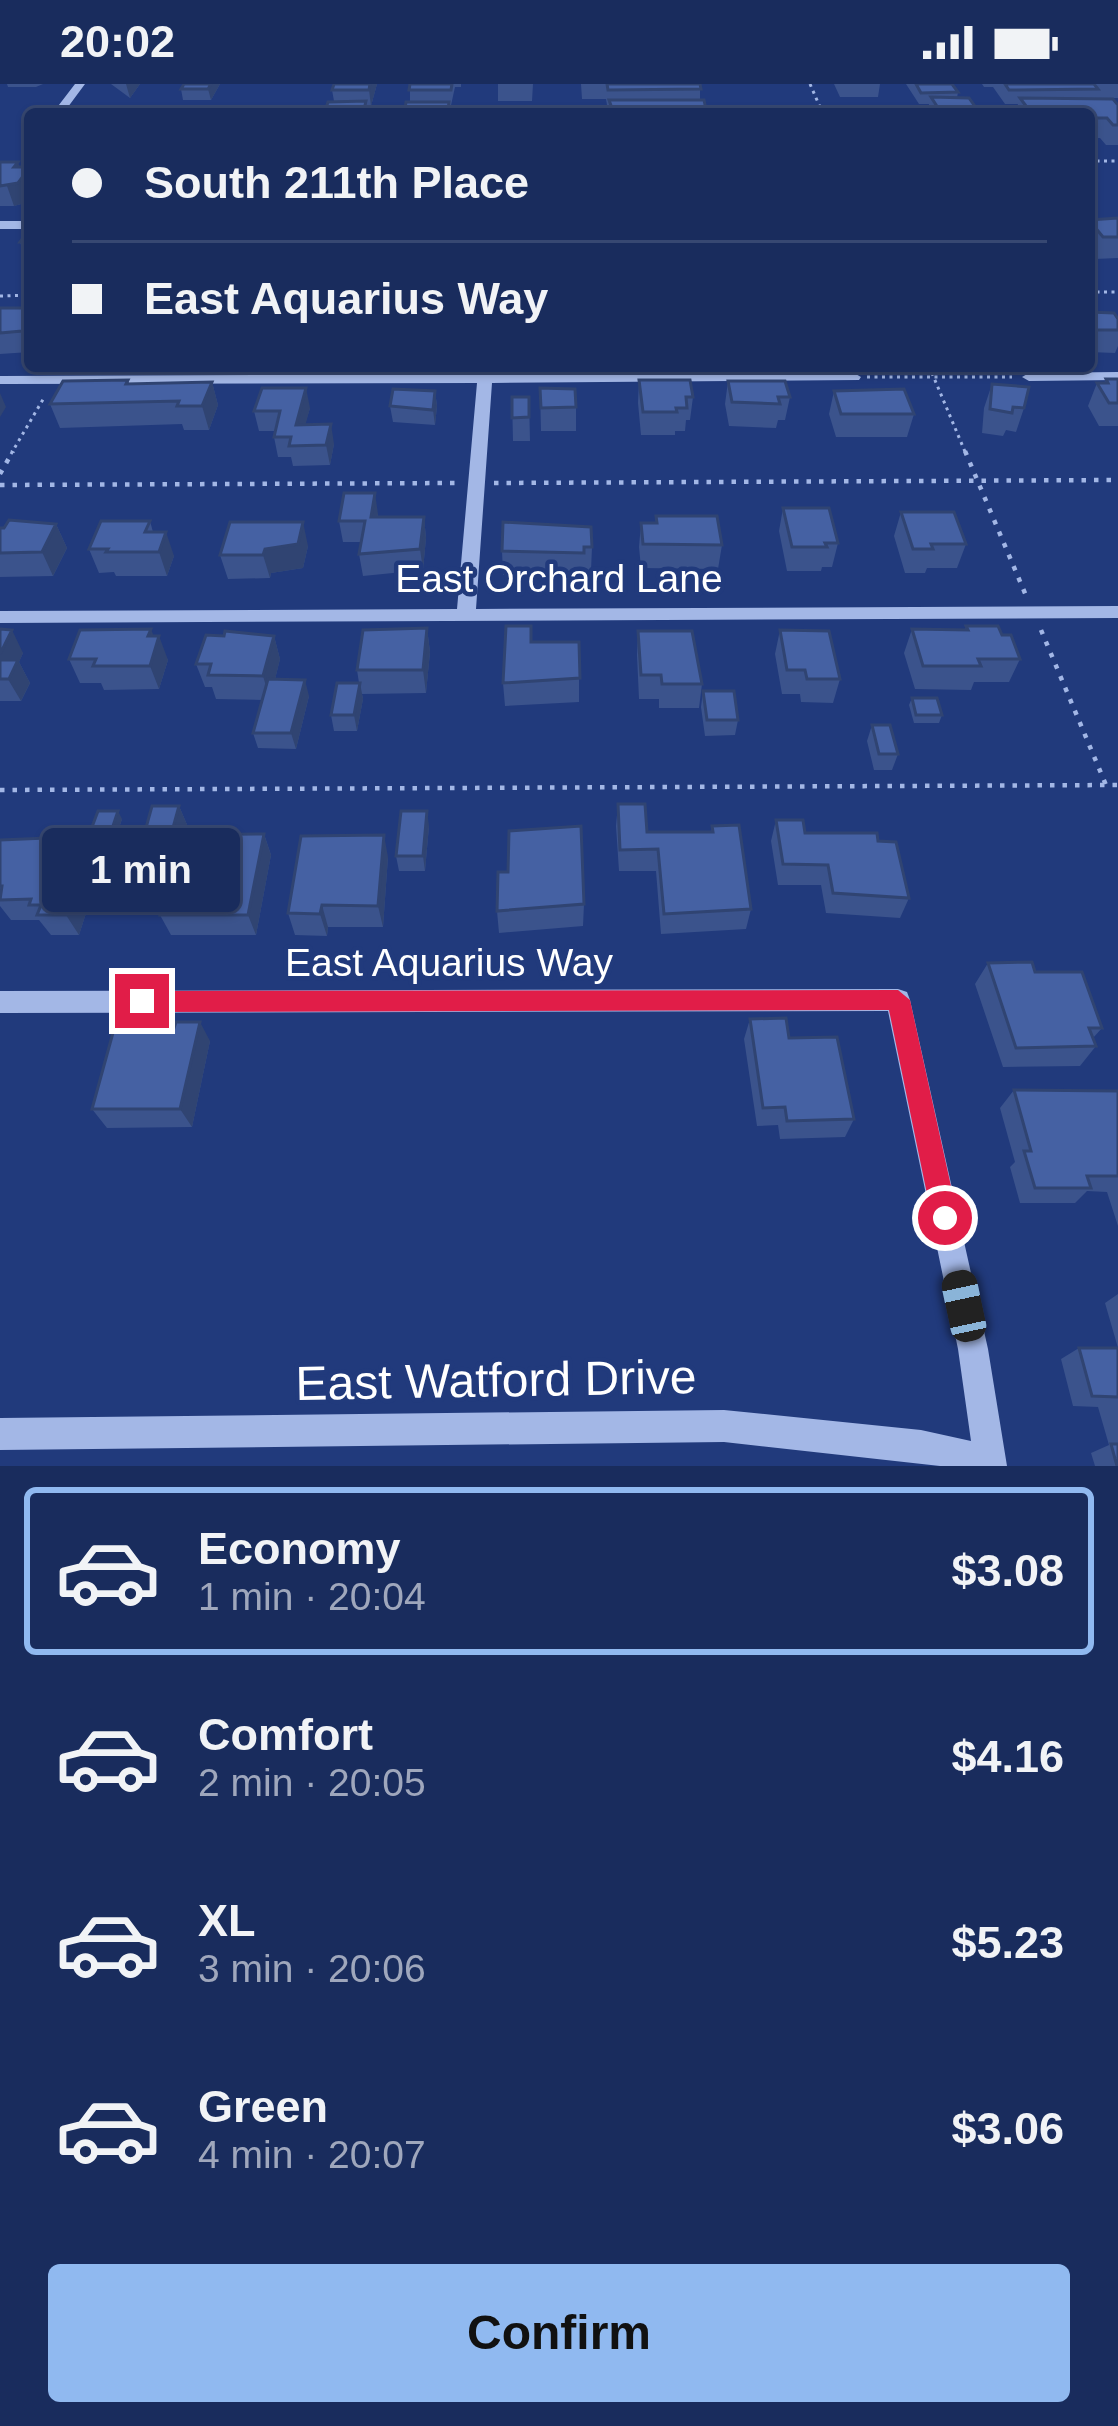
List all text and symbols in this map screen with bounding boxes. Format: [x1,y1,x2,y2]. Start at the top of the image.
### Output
text: 20:02 [60,16,175,67]
text: South 211th Place [144,157,529,208]
text: East Aquarius Way [144,273,548,324]
street label: East Orchard Lane [395,557,723,600]
callout: 1 min [43,827,241,911]
text: 1 min [90,848,192,891]
street label: East Aquarius Way [285,941,614,984]
route end [115,974,169,1028]
route start [918,1191,972,1245]
car [939,1267,989,1345]
street label: East Watford Drive [295,1350,697,1410]
icon: car [54,1517,162,1625]
text: Economy [198,1523,401,1574]
text: $3.08 [951,1545,1064,1596]
text: 1 min · 20:04 [198,1575,426,1618]
icon: car [54,1703,162,1811]
text: Comfort [198,1709,373,1760]
text: $4.16 [951,1731,1064,1782]
text: 2 min · 20:05 [198,1761,426,1804]
icon: car [54,1889,162,1997]
text: XL [198,1895,256,1946]
text: $5.23 [951,1917,1064,1968]
text: 3 min · 20:06 [198,1947,426,1990]
icon: car [54,2075,162,2183]
text: Green [198,2081,328,2132]
text: $3.06 [951,2103,1064,2154]
text: 4 min · 20:07 [198,2133,426,2176]
button: Confirm [48,2264,1070,2402]

